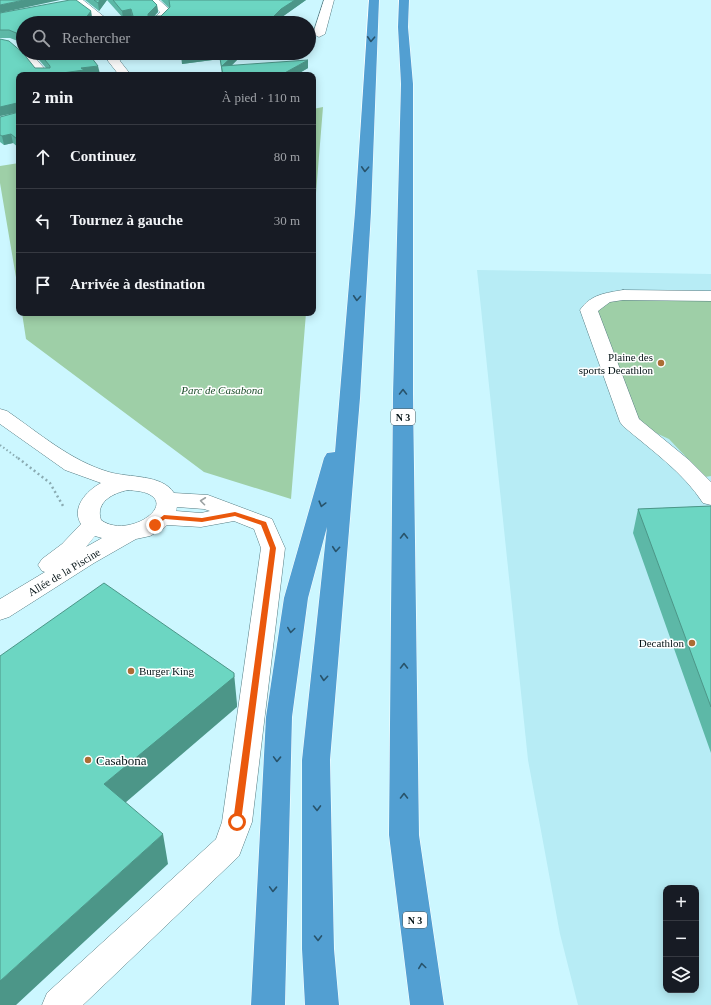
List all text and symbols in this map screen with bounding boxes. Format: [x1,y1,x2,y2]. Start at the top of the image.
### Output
search box [16,16,316,60]
icon: search [30,27,52,49]
text: Rechercher [62,30,130,46]
one-way arrow [367,36,376,42]
text: 2 min [32,88,73,107]
text: À pied · 110 m [222,90,300,105]
icon: ahead [32,146,54,168]
text: Continuez [70,148,136,164]
text: 80 m [274,149,300,164]
one-way arrow [361,166,369,172]
icon: left [32,210,54,232]
text: Tournez à gauche [70,212,183,228]
text: 30 m [274,213,300,228]
icon: arrive [32,274,54,296]
text: Arrivée à destination [70,276,205,292]
one-way arrow [352,295,361,301]
place label: Plaine des sports Decathlon [579,351,653,376]
marker: Plaine des sports Decathlon [656,358,666,368]
park label: Parc de Casabona [180,384,263,396]
one-way arrow [399,389,407,395]
road number: N 3 [391,409,415,425]
one-way arrow [199,497,206,506]
one-way arrow [318,500,326,507]
route end [146,516,164,534]
one-way arrow [400,533,408,539]
street label: Allée de la Piscine [26,546,102,598]
one-way arrow [332,546,341,552]
one-way arrow [287,627,296,633]
place label: Decathlon [639,637,685,649]
marker: Decathlon [687,638,697,648]
one-way arrow [400,663,408,669]
place label: Burger King [139,665,195,677]
marker: Burger King [126,666,136,676]
one-way arrow [320,675,329,681]
place label: Casabona [96,753,147,768]
marker: Casabona [83,755,93,765]
one-way arrow [273,756,281,762]
one-way arrow [400,793,408,799]
one-way arrow [313,805,321,811]
route start [228,813,246,831]
map controls [663,885,699,993]
button: + [663,885,699,921]
one-way arrow [268,886,277,892]
road number: N 3 [403,912,427,928]
button: − [663,921,699,957]
one-way arrow [314,935,322,941]
button: layers [663,957,699,993]
one-way arrow [418,963,427,969]

